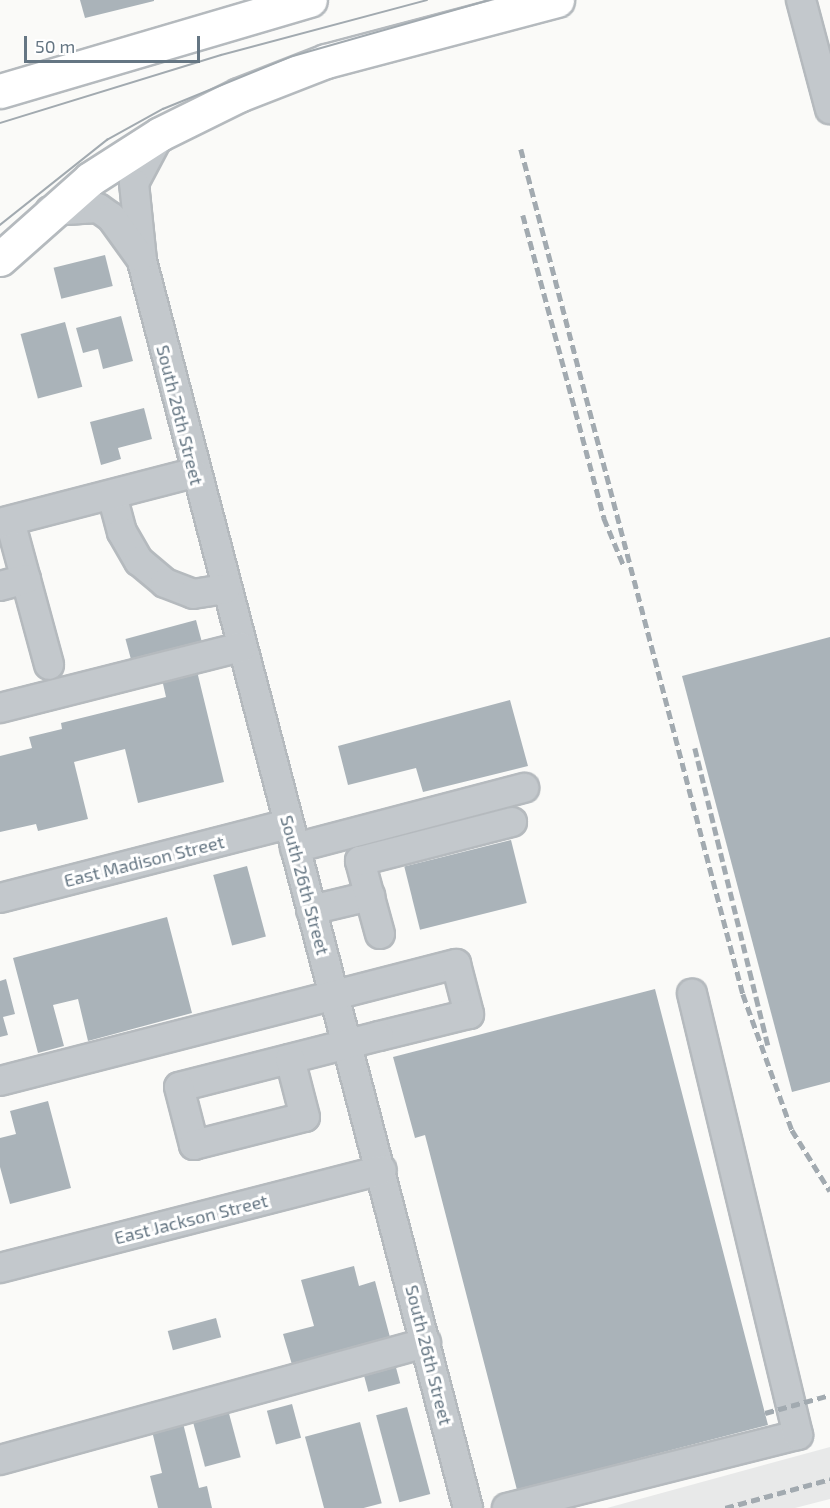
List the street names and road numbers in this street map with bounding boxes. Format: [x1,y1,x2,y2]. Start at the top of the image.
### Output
street label: South 26th Street [152,343,208,487]
street label: South 26th Street [276,813,334,957]
street label: East Madison Street [62,831,226,891]
street label: East Jackson Street [112,1189,270,1249]
street label: South 26th Street [401,1283,457,1427]

